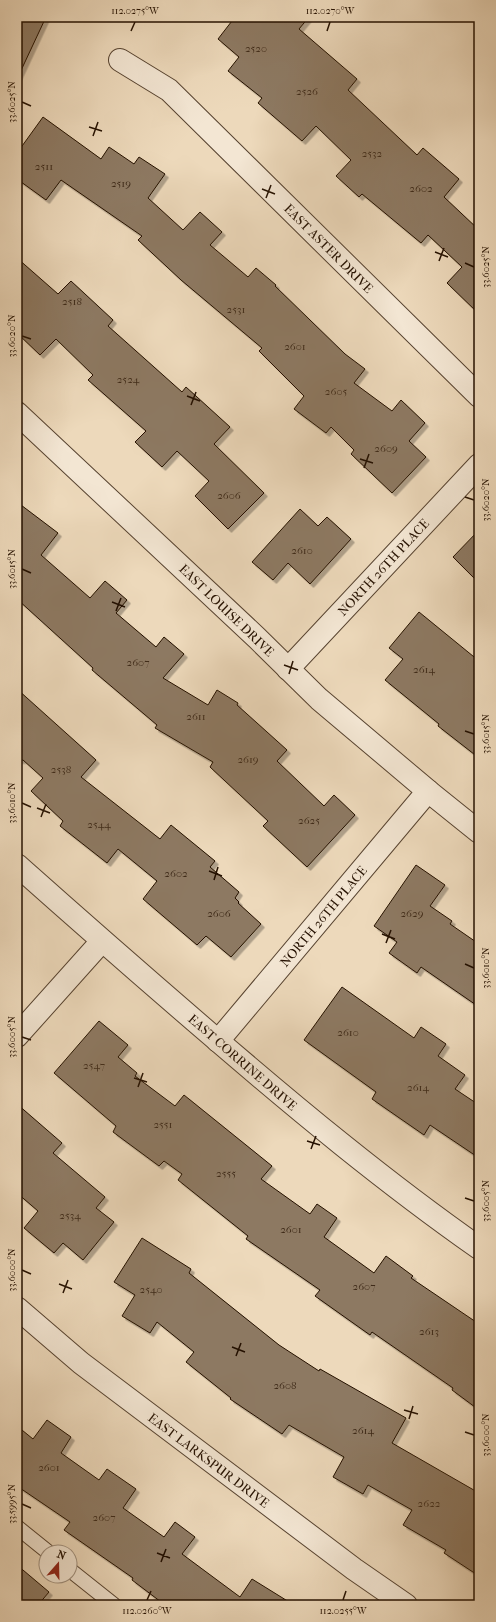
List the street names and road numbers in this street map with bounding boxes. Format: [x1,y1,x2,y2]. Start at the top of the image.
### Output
street label: EAST ASTER DRIVE [281,201,376,296]
street label: NORTH 26TH PLACE [335,516,432,619]
street label: EAST LOUISE DRIVE [176,561,277,660]
street label: NORTH 26TH PLACE [277,863,370,970]
street label: EAST CORRINE DRIVE [185,1011,300,1114]
street label: EAST LARKSPUR DRIVE [145,1410,272,1511]

